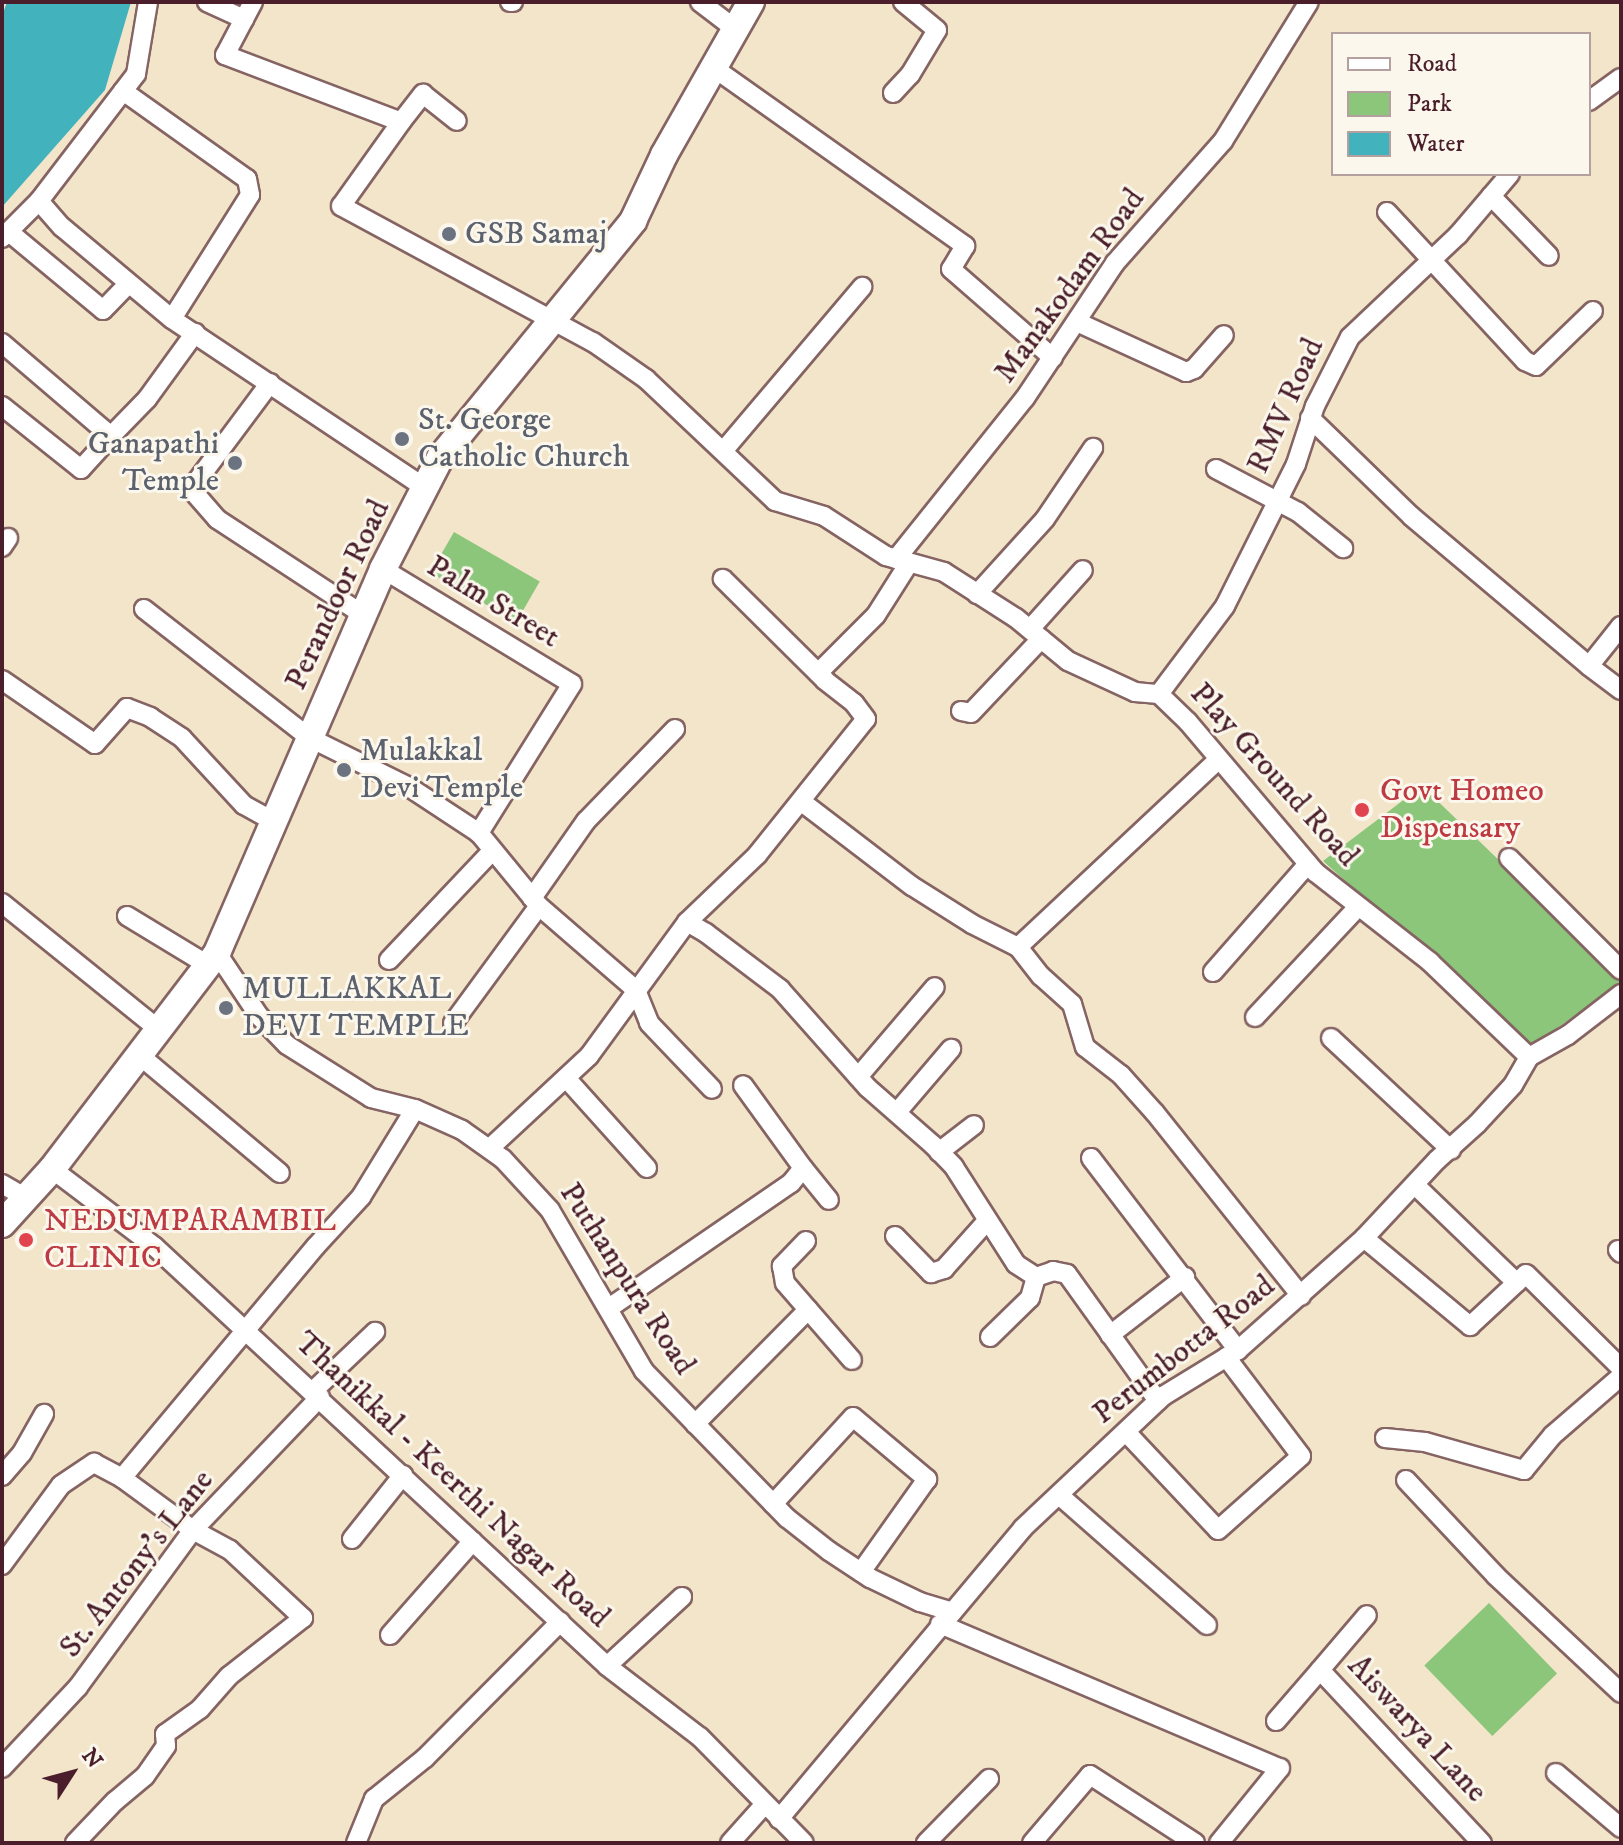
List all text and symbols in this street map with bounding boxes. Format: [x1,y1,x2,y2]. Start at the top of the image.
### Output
legend [1331,32,1591,176]
text: Road [1407,49,1457,79]
text: Park [1407,89,1452,119]
text: Water [1407,129,1464,159]
street label: Manakodam Road [987,181,1153,391]
place label: GSB Samaj [465,215,607,253]
marker: GSB Samaj [440,225,458,243]
street label: RMV Road [1239,332,1333,480]
place label: St. George Catholic Church [418,402,629,477]
place label: Ganapathi Temple [88,426,219,501]
marker: St. George Catholic Church [393,430,411,448]
marker: Ganapathi Temple [226,454,244,472]
street label: Perandoor Road [277,494,399,696]
street label: Palm Street [420,547,566,657]
street label: Play Ground Road [1181,675,1367,875]
place label: Mulakkal Devi Temple [360,733,523,808]
marker: Mulakkal Devi Temple [335,761,353,779]
place label: Govt Homeo Dispensary [1380,773,1544,848]
marker: Govt Homeo Dispensary [1351,799,1373,821]
place label: MULLAKKAL DEVI TEMPLE [242,971,469,1046]
marker: MULLAKKAL DEVI TEMPLE [217,999,235,1017]
street label: Puthanpura Road [551,1176,703,1382]
place label: NEDUMPARAMBIL CLINIC [44,1203,336,1278]
marker: NEDUMPARAMBIL CLINIC [15,1229,37,1251]
street label: Perumbotta Road [1085,1267,1283,1433]
street label: Thanikkal - Keerthi Nagar Road [286,1324,618,1636]
street label: St. Antony's Lane [52,1462,222,1666]
street label: Aiswarya Lane [1339,1647,1495,1811]
north arrow [32,1733,112,1813]
text: N [76,1743,108,1774]

